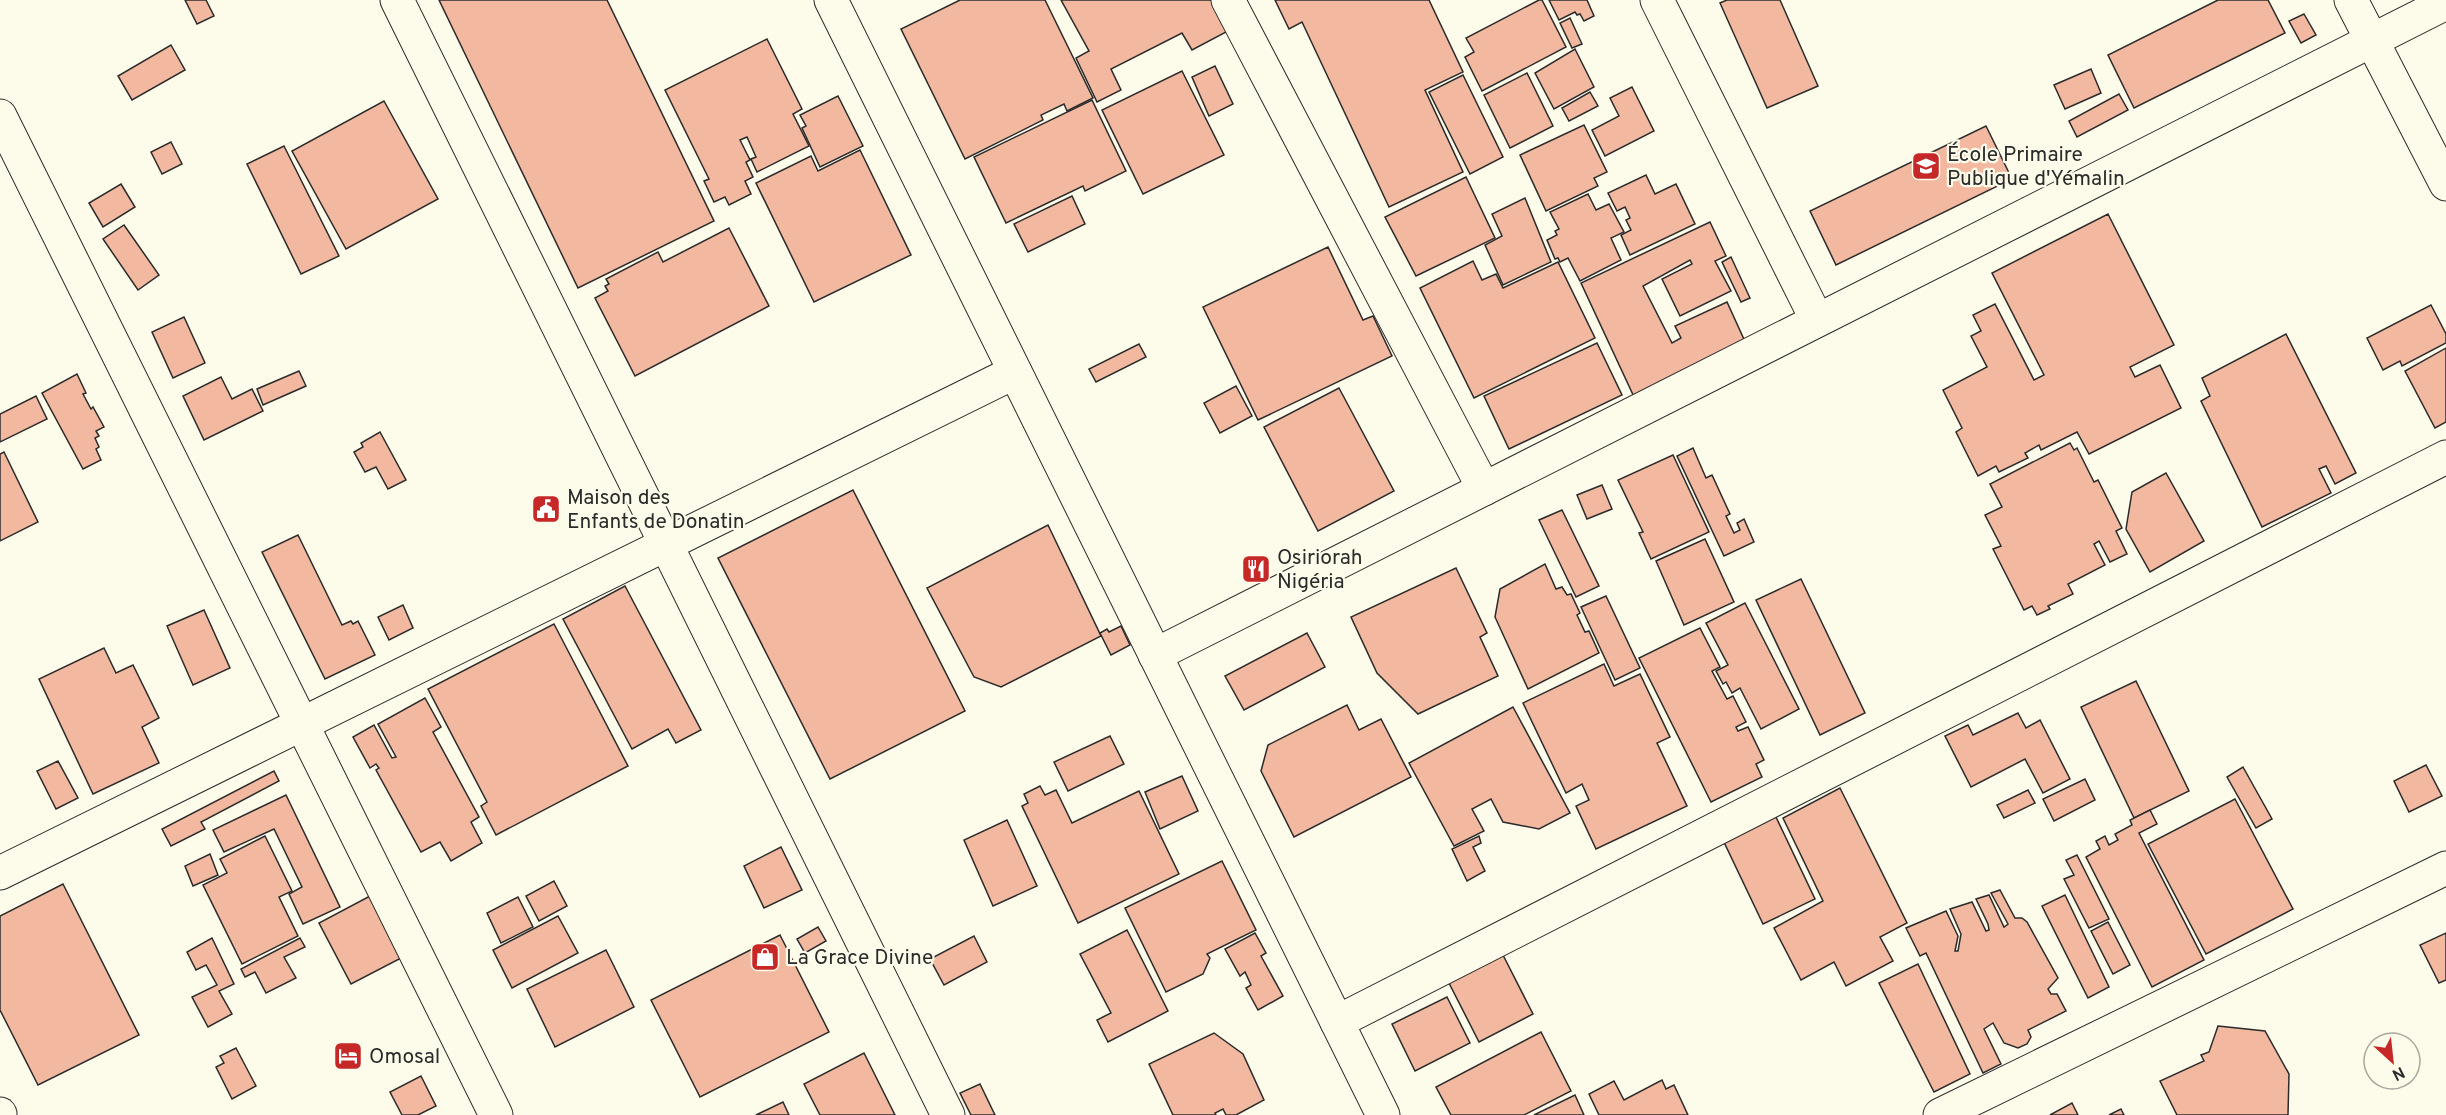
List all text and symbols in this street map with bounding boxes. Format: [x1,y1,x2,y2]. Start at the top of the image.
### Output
place label: École Primaire Publique d'Yémalin [1947,141,2125,193]
school or university icon: École Primaire Publique d'Yémalin [1910,150,1942,182]
place label: Maison des Enfants de Donatin [567,485,745,536]
public building icon: Maison des Enfants de Donatin [530,493,562,525]
place label: Osiriorah Nigéria [1277,545,1363,596]
restaurant icon: Osiriorah Nigéria [1240,553,1272,585]
shop icon: La Grace Divine [749,941,781,973]
place label: La Grace Divine [786,945,933,972]
north arrow [2362,1031,2422,1091]
hotel icon: Omosal [332,1040,364,1072]
place label: Omosal [369,1044,440,1071]
text: N [2388,1061,2408,1084]

